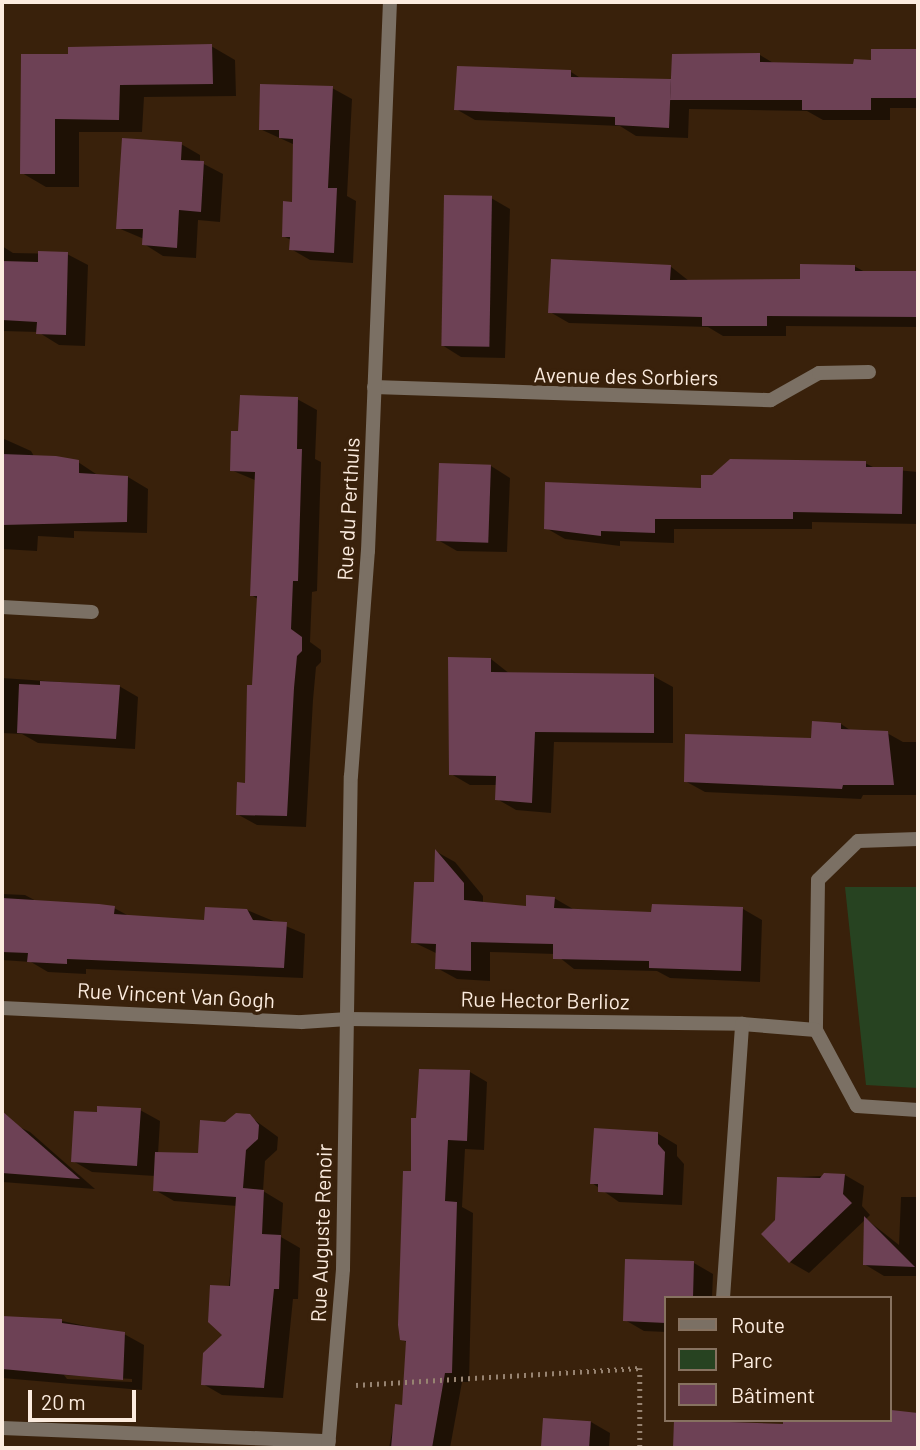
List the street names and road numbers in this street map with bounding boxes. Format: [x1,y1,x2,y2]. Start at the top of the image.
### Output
street label: Avenue des Sorbiers [533,362,719,390]
street label: Rue du Perthuis [332,437,364,581]
street label: Rue Vincent Van Gogh [76,977,276,1013]
street label: Rue Hector Berlioz [460,986,630,1014]
street label: Rue Auguste Renoir [305,1143,337,1323]

